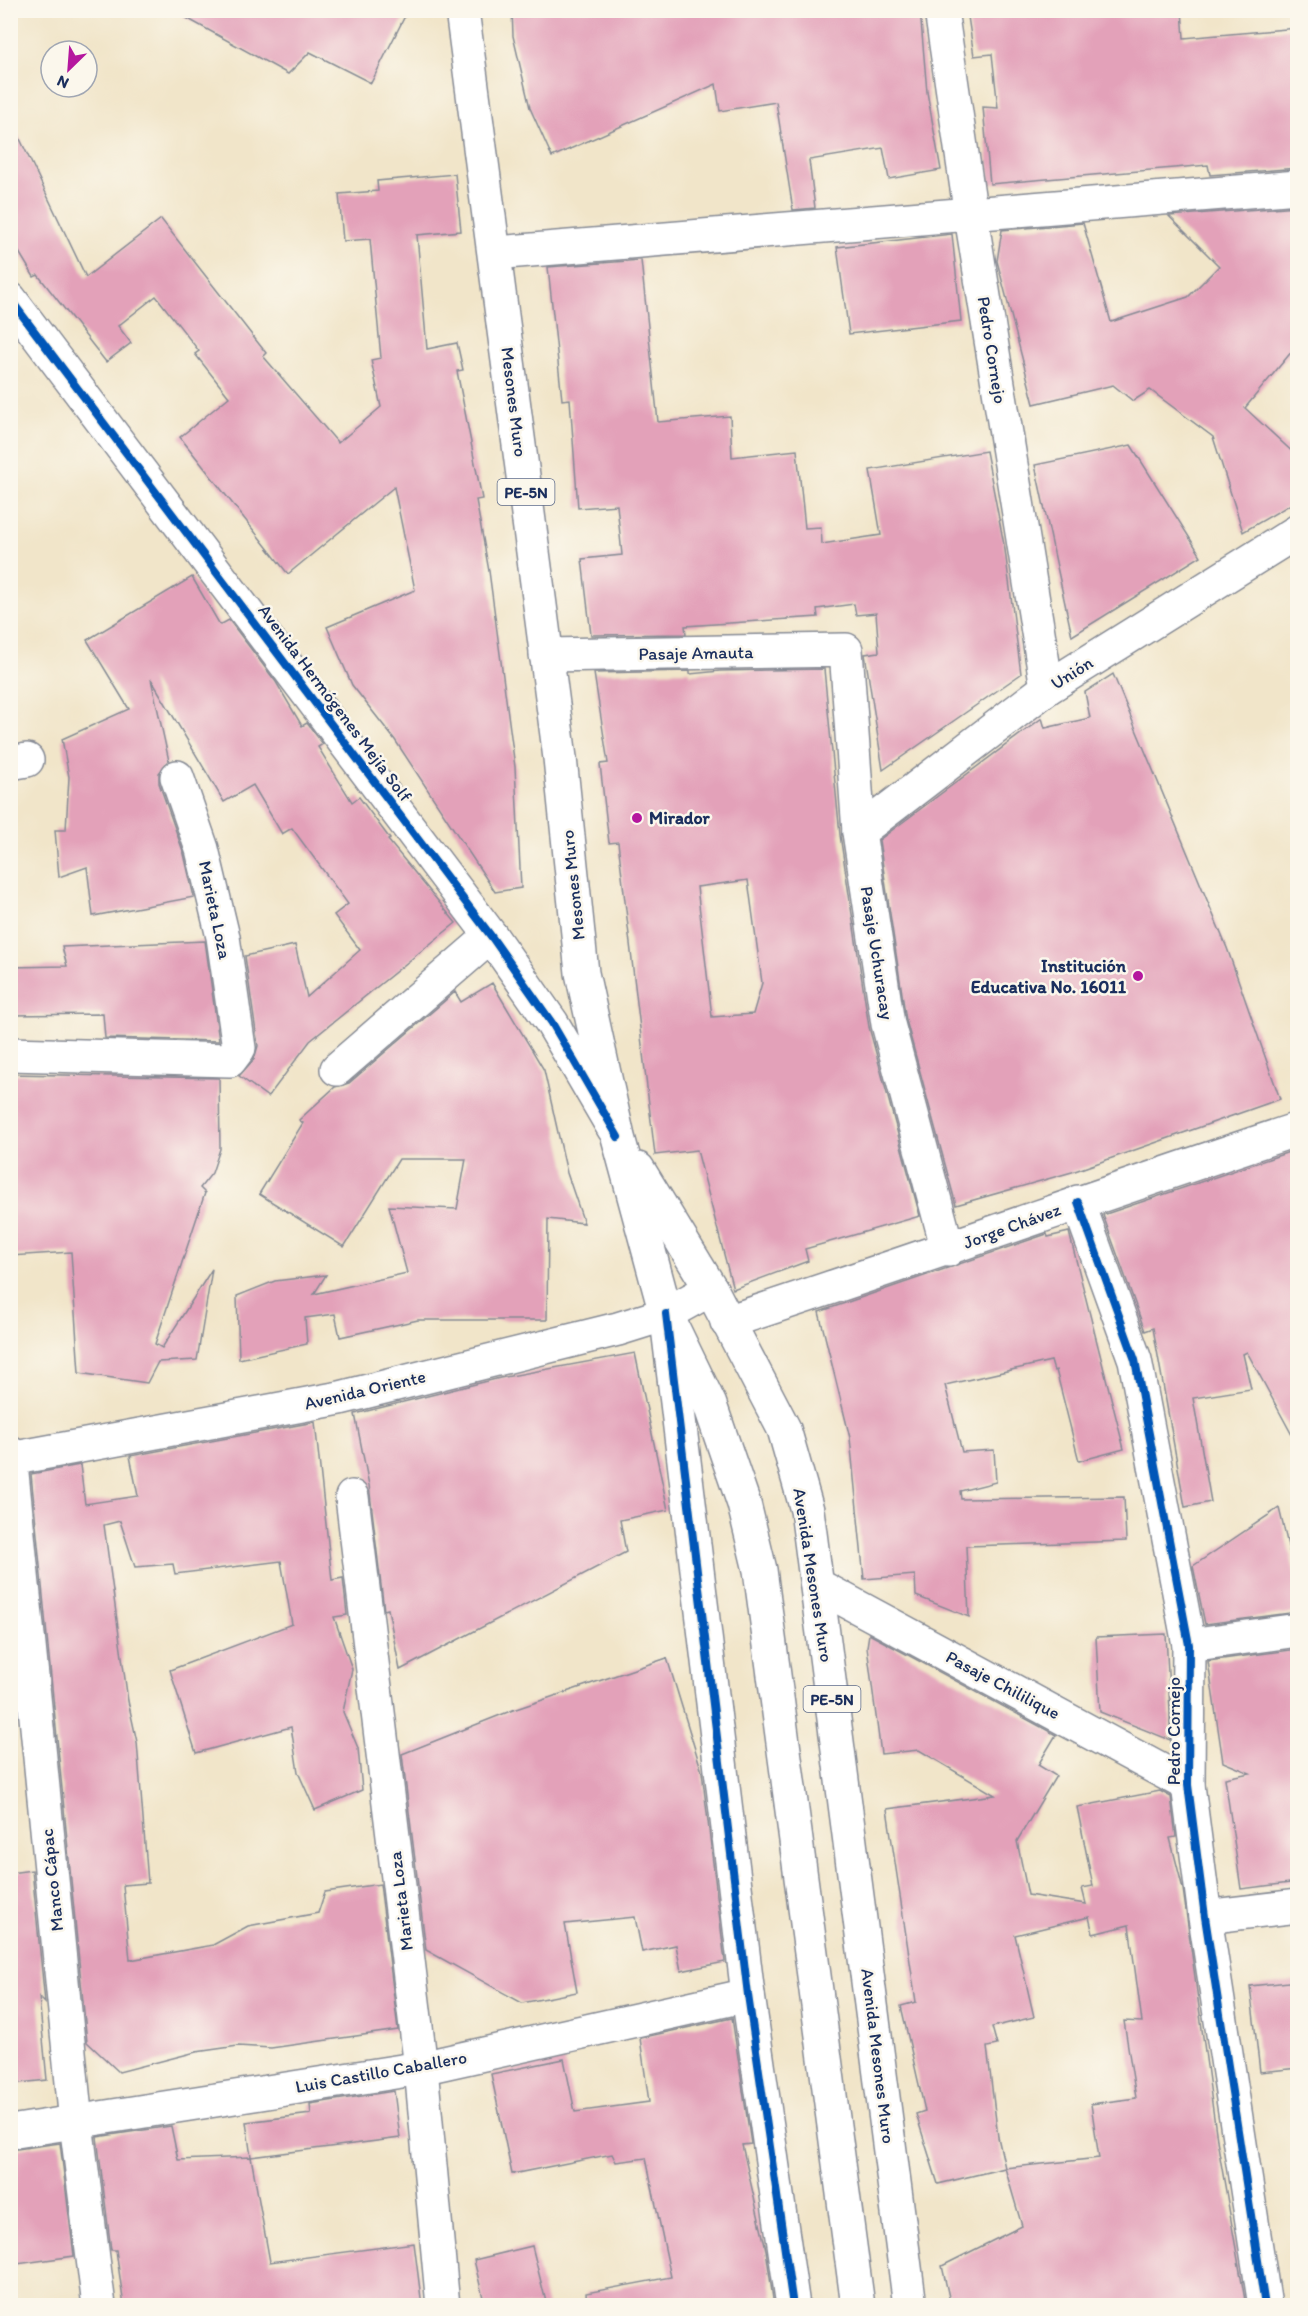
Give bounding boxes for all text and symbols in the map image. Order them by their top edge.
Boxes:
north arrow [39,39,99,99]
text: N [54,71,72,93]
street label: Pedro Cornejo [973,295,1011,405]
street label: Mesones Muro [496,346,532,458]
road number: PE-5N [498,479,554,505]
street label: Avenida Hermógenes Mejía Solf [253,600,417,806]
street label: Pasaje Amauta [638,641,754,665]
street label: Unión [1047,651,1097,694]
place label: Mirador [649,807,711,829]
marker: Mirador [630,811,644,825]
street label: Mesones Muro [556,829,590,941]
street label: Marieta Loza [194,859,236,962]
street label: Pasaje Uchuracay [856,885,899,1022]
place label: Institución Educativa No. 16011 [971,955,1127,998]
marker: Institución Educativa No. 16011 [1131,969,1145,983]
street label: Jorge Chávez [960,1198,1064,1254]
street label: Avenida Oriente [302,1365,428,1415]
street label: Avenida Mesones Muro [788,1486,838,1664]
street label: Pasaje Chililique [942,1646,1064,1724]
street label: Pedro Cornejo [1163,1677,1185,1785]
road number: PE-5N [804,1686,860,1712]
street label: Manco Cápac [36,1827,68,1933]
street label: Marieta Loza [384,1849,418,1952]
street label: Avenida Mesones Muro [856,1967,900,2145]
street label: Luis Castillo Caballero [293,2046,469,2098]

